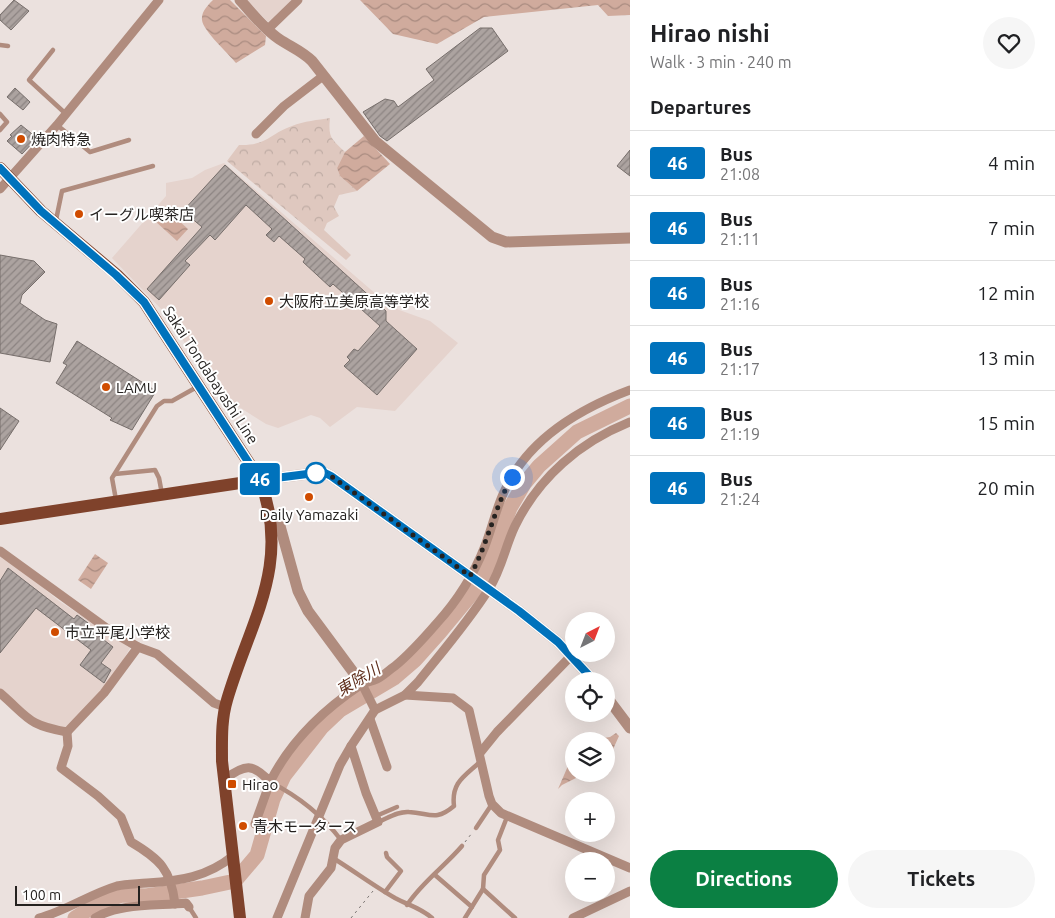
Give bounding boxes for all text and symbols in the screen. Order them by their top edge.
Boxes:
button: heart [983,17,1035,69]
text: Hirao nishi [650,20,770,47]
text: Walk · 3 min · 240 m [650,53,792,71]
text: Departures [650,96,751,118]
place label: 焼肉特急 [31,131,91,148]
marker: 焼肉特急 [15,133,27,145]
text: Bus [720,143,753,165]
text: 4 min [988,152,1035,174]
text: 46 [667,153,688,173]
text: 21:08 [720,165,760,183]
place label: イーグル喫茶店 [89,206,194,223]
marker: イーグル喫茶店 [73,208,85,220]
text: Bus [720,208,753,230]
text: 7 min [988,217,1035,239]
text: 46 [667,218,688,238]
text: 21:11 [720,230,760,248]
text: Bus [720,273,753,295]
text: 12 min [977,282,1035,304]
text: 46 [667,283,688,303]
place label: 大阪府立美原高等学校 [279,293,429,310]
marker: 大阪府立美原高等学校 [263,295,275,307]
text: 21:16 [720,295,760,313]
street label: Sakai Tondabayashi Line [160,303,262,447]
text: Bus [720,338,753,360]
text: 13 min [977,347,1035,369]
text: 46 [667,348,688,368]
text: 21:17 [720,360,760,378]
place label: LAMU [116,379,157,396]
marker: LAMU [100,381,112,393]
text: Bus [720,403,753,425]
text: 15 min [977,412,1035,434]
text: 46 [667,413,688,433]
text: 21:19 [720,425,760,443]
unlabelled marker [305,462,327,484]
line badge: 46 [238,463,282,495]
your location [500,465,525,490]
text: Bus [720,468,753,490]
text: 46 [250,469,270,489]
text: 20 min [977,477,1035,499]
text: 46 [667,478,688,498]
text: 21:24 [720,490,760,508]
marker: Daily Yamazaki [303,491,315,503]
place label: Daily Yamazaki [260,506,358,523]
north arrow [565,612,615,662]
map controls [565,612,615,902]
place label: 市立平尾小学校 [65,624,170,641]
marker: 市立平尾小学校 [49,626,61,638]
water label: 東除川 [333,658,385,699]
button: locate [565,672,615,722]
button: layers [565,732,615,782]
place label: Hirao [242,776,278,793]
marker: Hirao [226,778,238,790]
button: + [565,792,615,842]
place label: 青木モータース [253,818,357,835]
marker: 青木モータース [237,820,249,832]
button: Directions [650,850,838,908]
button: Tickets [848,850,1035,908]
button: − [565,852,615,902]
scale bar [15,883,140,906]
text: 100 m [22,887,61,903]

